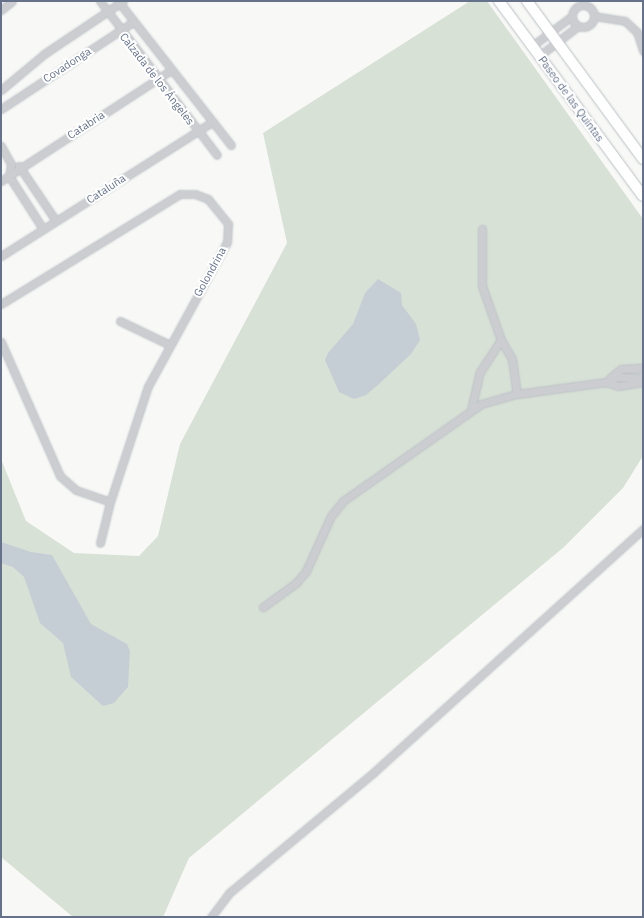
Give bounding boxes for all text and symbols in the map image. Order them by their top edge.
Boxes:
street label: Calzada de los Ángeles [117,30,197,128]
street label: Covadonga [41,45,93,85]
street label: Paseo de las Quintas [536,54,606,144]
street label: Catabria [65,108,107,142]
street label: Cataluña [84,172,128,206]
street label: Golondrina [191,245,229,299]

